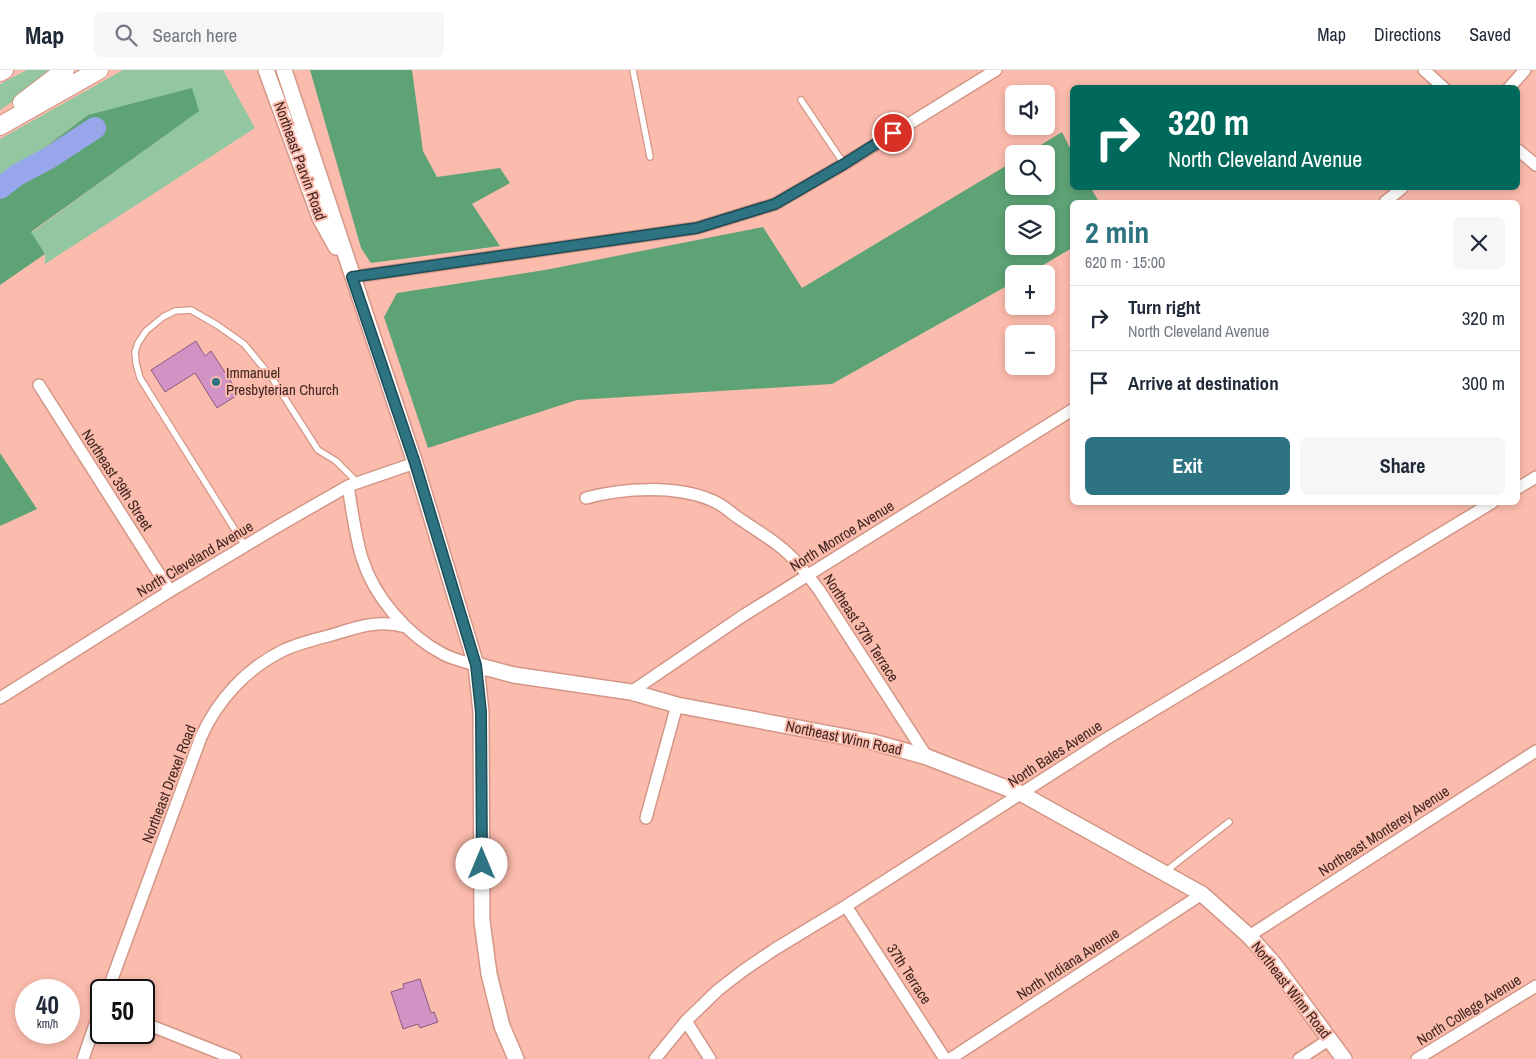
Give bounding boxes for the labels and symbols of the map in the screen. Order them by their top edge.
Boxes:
street label: Northeast Parvin Road [269,98,332,223]
pin [872,112,914,154]
place label: Immanuel Presbyterian Church [226,362,339,400]
marker: Immanuel Presbyterian Church [210,376,222,388]
street label: Northeast 39th Street [77,425,158,535]
street label: North Monroe Avenue [786,495,898,576]
street label: North Cleveland Avenue [133,515,257,602]
street label: Northeast 37th Terrace [819,570,904,686]
street label: Northeast Winn Road [784,715,904,760]
street label: North Bales Avenue [1004,715,1106,792]
street label: Northeast Drexel Road [136,722,201,846]
street label: Northeast Monterey Avenue [1314,780,1453,881]
position arrow [455,837,507,889]
street label: North Indiana Avenue [1012,922,1123,1005]
street label: Northeast Winn Road [1247,937,1336,1043]
street label: 37th Terrace [882,939,937,1008]
street label: North College Avenue [1413,969,1525,1050]
speed limit sign: 50 [90,979,155,1044]

